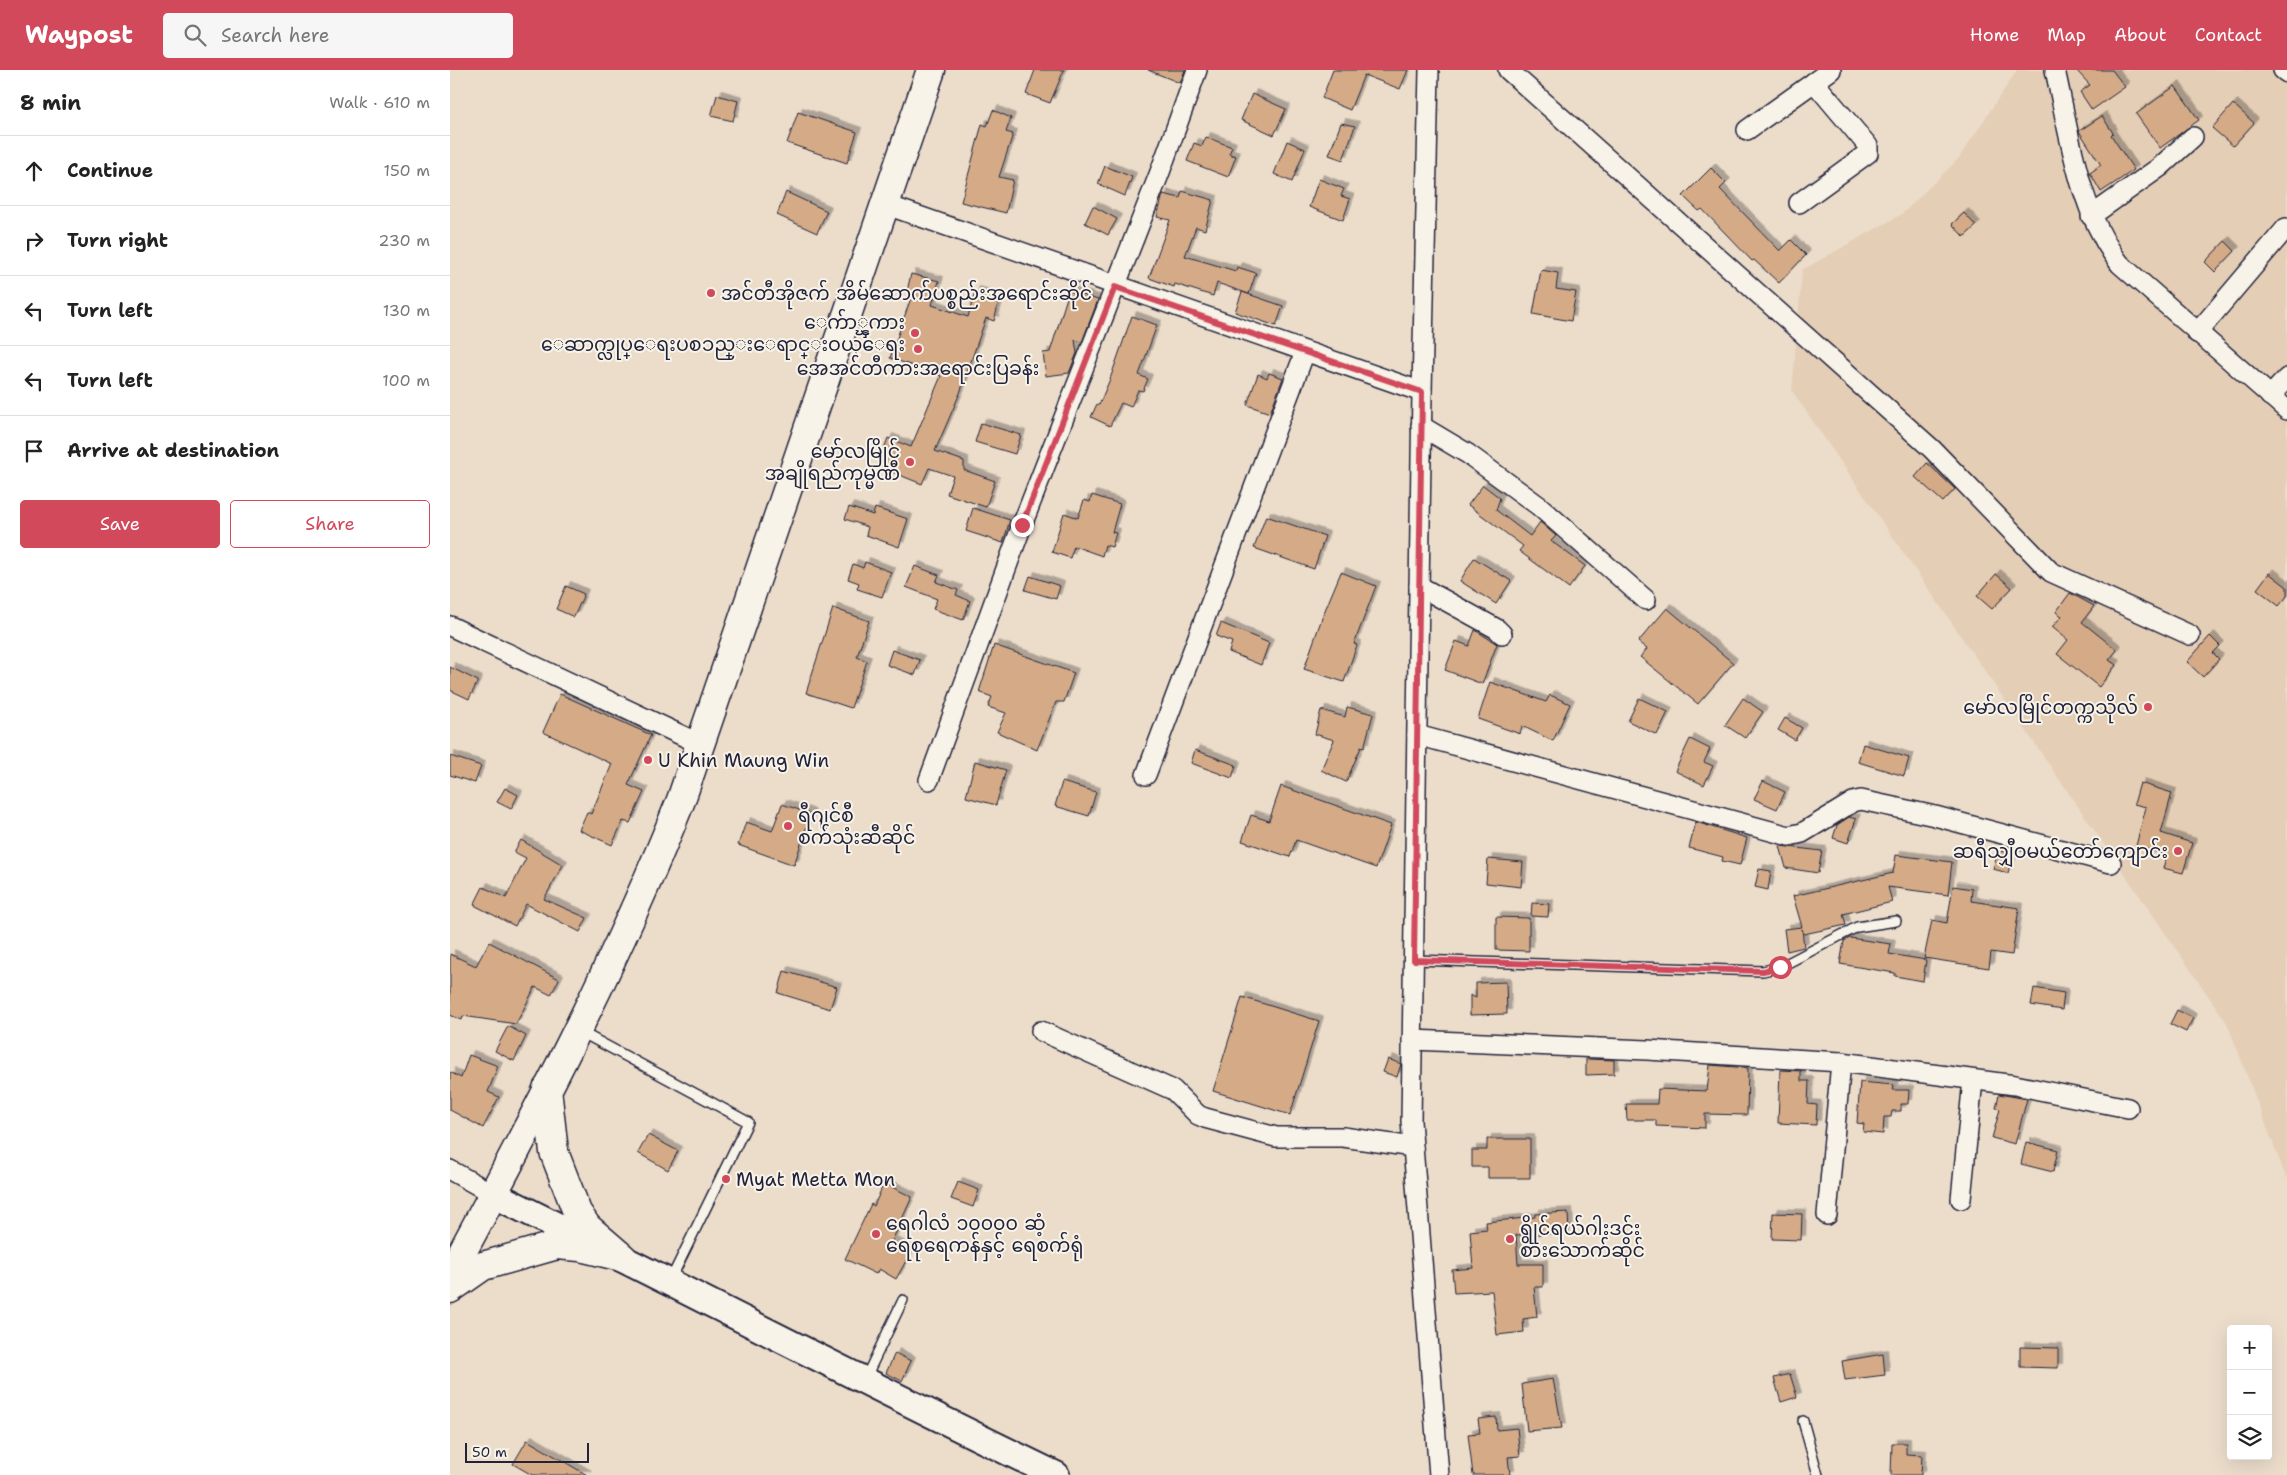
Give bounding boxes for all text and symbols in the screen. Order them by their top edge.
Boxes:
search box [163,13,513,58]
text: Waypost [25,19,133,51]
icon: search [181,21,209,49]
text: Search here [221,23,329,48]
text: Home [1970,23,2019,47]
text: Map [2047,23,2086,47]
text: About [2114,23,2167,47]
text: Contact [2195,23,2262,47]
text: 8 min [20,89,81,117]
text: Walk · 610 m [329,92,430,113]
icon: ahead [20,157,48,185]
text: Continue [67,158,153,183]
text: 150 m [383,160,430,181]
icon: right [20,227,48,255]
text: Turn right [67,228,168,253]
text: 230 m [378,230,430,251]
place label: အင်တီအိုဇက် အိမ်ဆောက်ပစ္စည်းအရောင်းဆိုင် [721,279,1092,310]
marker: အင်တီအိုဇက် အိမ်ဆောက်ပစ္စည်းအရောင်းဆိုင် [705,287,717,299]
icon: left [20,297,48,325]
text: Turn left [67,298,153,323]
text: 130 m [383,300,430,321]
place label: ေက်ာ္ၾကား ေဆာက္လုပ္ေရးပစၥည္းေရာင္းဝယ္ေရး [541,308,905,360]
marker: ေက်ာ္ၾကား ေဆာက္လုပ္ေရးပစၥည္းေရာင္းဝယ္ေရး [909,327,921,339]
marker: အေအင်တီကားအရောင်းပြခန်း [912,343,924,355]
place label: အေအင်တီကားအရောင်းပြခန်း [797,354,1039,384]
icon: left [20,367,48,395]
text: Turn left [67,368,153,393]
text: 100 m [382,370,430,391]
icon: arrive [20,437,48,465]
place label: မော်လမြိုင် အချိုရည်ကုမ္မဏီ [765,437,900,490]
text: Arrive at destination [67,438,279,463]
marker: မော်လမြိုင် အချိုရည်ကုမ္မဏီ [904,456,916,468]
button: Save [20,500,220,548]
button: Share [230,500,430,548]
route end [1011,514,1034,537]
place label: မော်လမြိုင်တက္ကသိုလ် [1963,693,2138,724]
marker: မော်လမြိုင်တက္ကသိုလ် [2142,701,2154,713]
place label: U Khin Maung Win [658,748,829,773]
marker: U Khin Maung Win [642,754,654,766]
place label: ရီဂျင်စီ စက်သုံးဆီဆိုင် [798,801,915,854]
marker: ရီဂျင်စီ စက်သုံးဆီဆိုင် [782,820,794,832]
place label: ဆရီသျှီဝမယ်တော်ကျောင်း [1953,837,2168,868]
marker: ဆရီသျှီဝမယ်တော်ကျောင်း [2172,845,2184,857]
route start [1769,956,1792,979]
place label: Myat Metta Mon [736,1167,895,1192]
marker: Myat Metta Mon [720,1173,732,1185]
place label: ရေဂါလံ ၁၀၀၀၀ ဆံ့ ရေစုရေကန်နှင့် ရေစက်ရုံ [886,1210,1083,1262]
place label: ရွိုင်ရယ်ဂါးဒင်း စားသောက်ဆိုင် [1520,1214,1645,1267]
marker: ရေဂါလံ ၁၀၀၀၀ ဆံ့ ရေစုရေကန်နှင့် ရေစက်ရုံ [870,1228,882,1240]
marker: ရွိုင်ရယ်ဂါးဒင်း စားသောက်ဆိုင် [1504,1233,1516,1245]
map controls [2227,1325,2272,1460]
button: + [2227,1325,2272,1370]
button: − [2227,1370,2272,1415]
button: layers [2227,1415,2272,1460]
scale bar [465,1440,589,1463]
text: 50 m [472,1443,507,1461]

